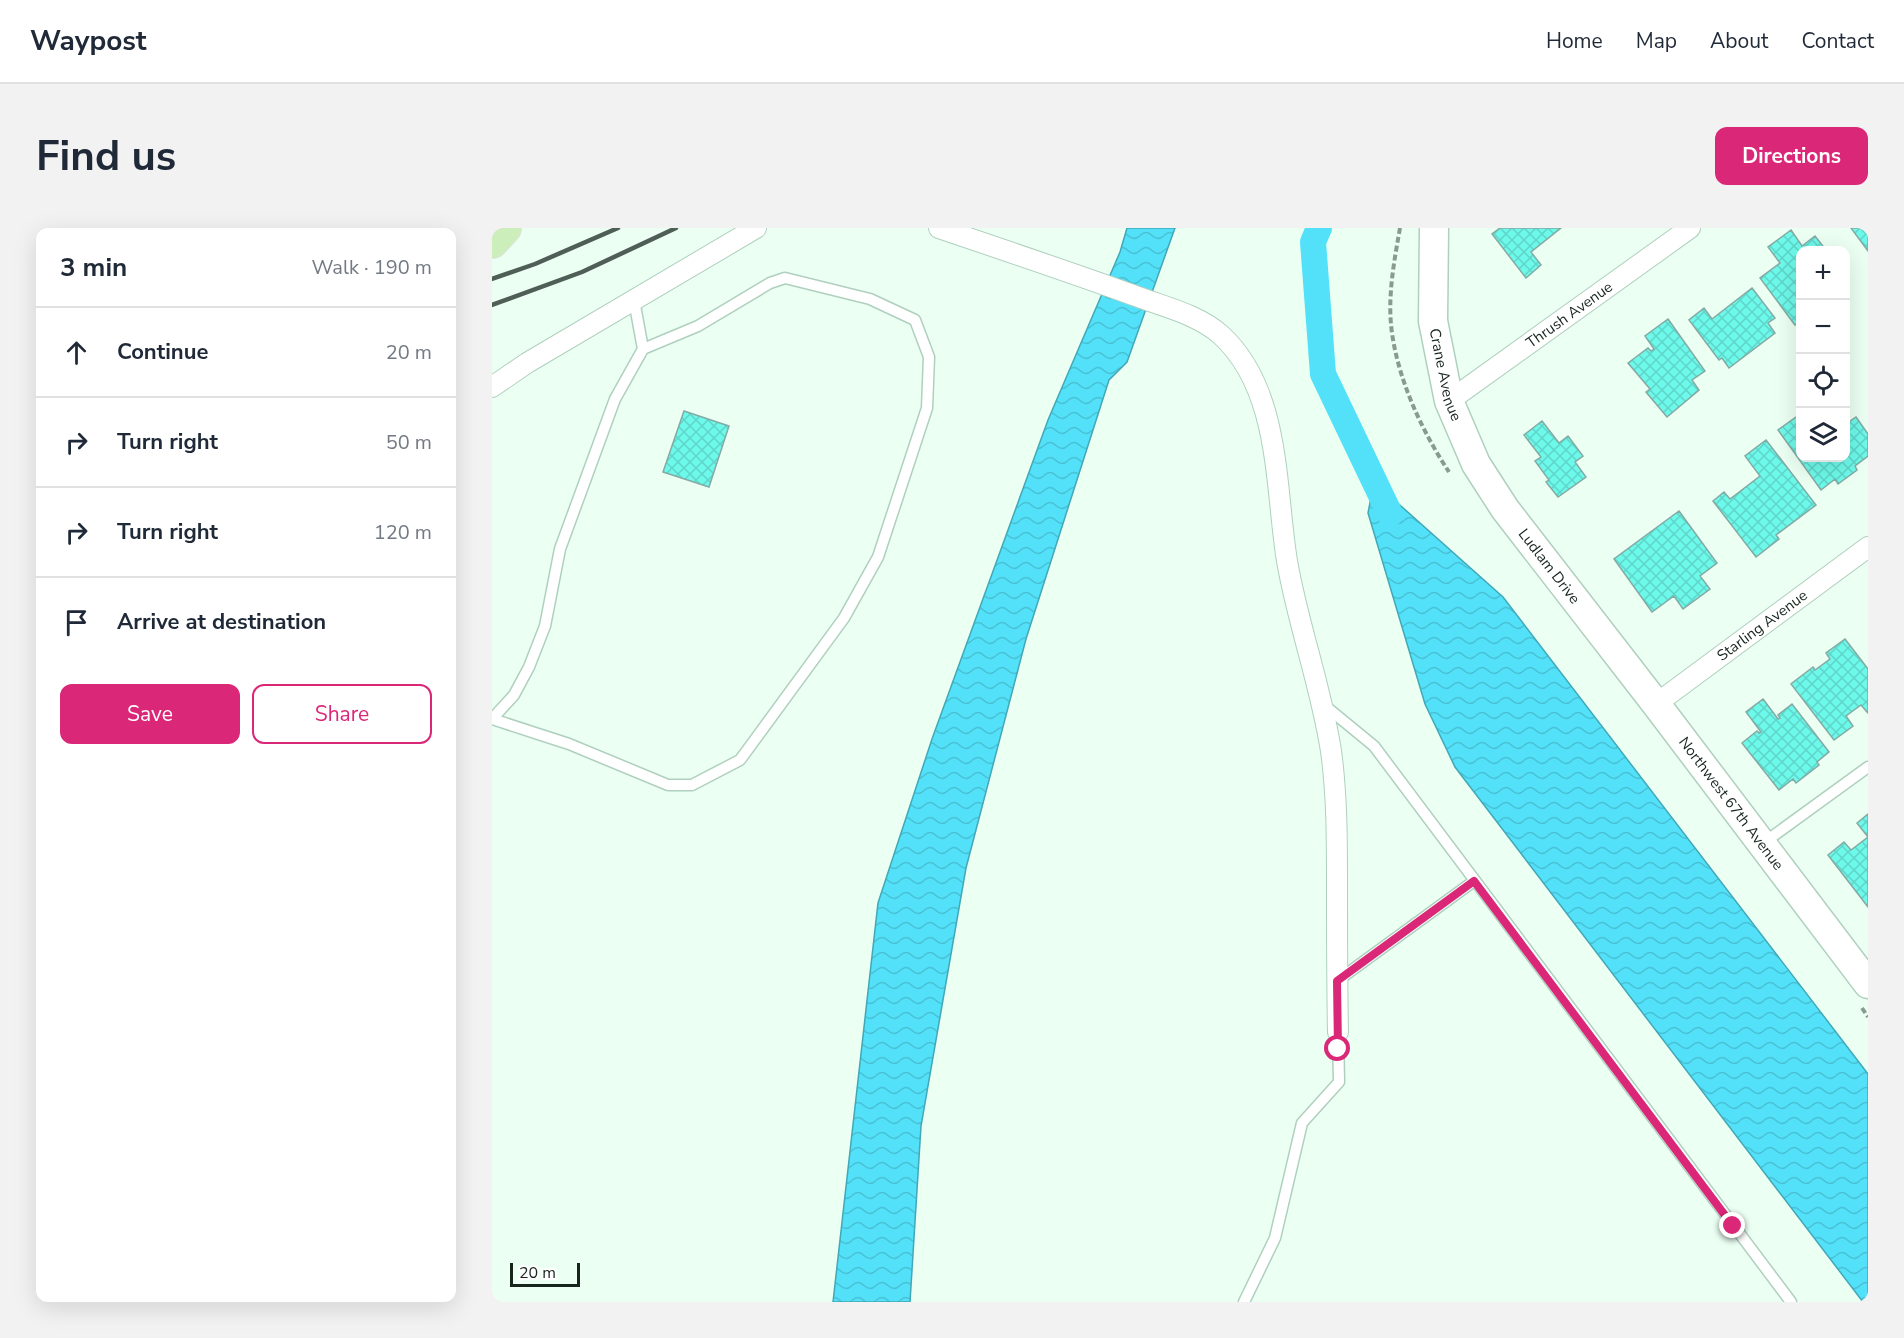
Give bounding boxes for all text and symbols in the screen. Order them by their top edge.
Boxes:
text: Waypost [30,22,147,60]
text: Home [1546,27,1603,55]
text: Map [1636,27,1677,55]
text: About [1710,27,1768,55]
text: Contact [1801,27,1874,55]
button: Directions [1715,127,1868,185]
text: Find us [36,128,176,185]
map controls [1796,246,1850,462]
button: + [1796,246,1850,300]
text: 3 min [60,250,127,285]
text: Walk · 190 m [312,254,432,281]
street label: Thrush Avenue [1522,277,1617,353]
button: − [1796,300,1850,354]
street label: Crane Avenue [1425,326,1466,424]
icon: ahead [60,336,93,369]
text: Continue [117,337,208,367]
text: 20 m [386,339,432,366]
button: locate [1796,354,1850,408]
button: layers [1796,408,1850,462]
icon: right [60,426,93,459]
text: Turn right [117,427,218,457]
text: 50 m [386,429,432,456]
icon: right [60,516,93,549]
text: Turn right [117,517,218,547]
text: 120 m [374,519,432,546]
street label: Ludlam Drive [1514,525,1585,608]
street label: Starling Avenue [1713,585,1811,666]
icon: arrive [60,606,93,639]
text: Arrive at destination [117,607,326,637]
button: Save [60,684,240,744]
button: Share [252,684,432,744]
street label: Northwest 67th Avenue [1674,733,1788,874]
route start [1324,1035,1350,1061]
route end [1719,1212,1745,1238]
scale bar [510,1260,580,1288]
text: 20 m [519,1262,556,1284]

